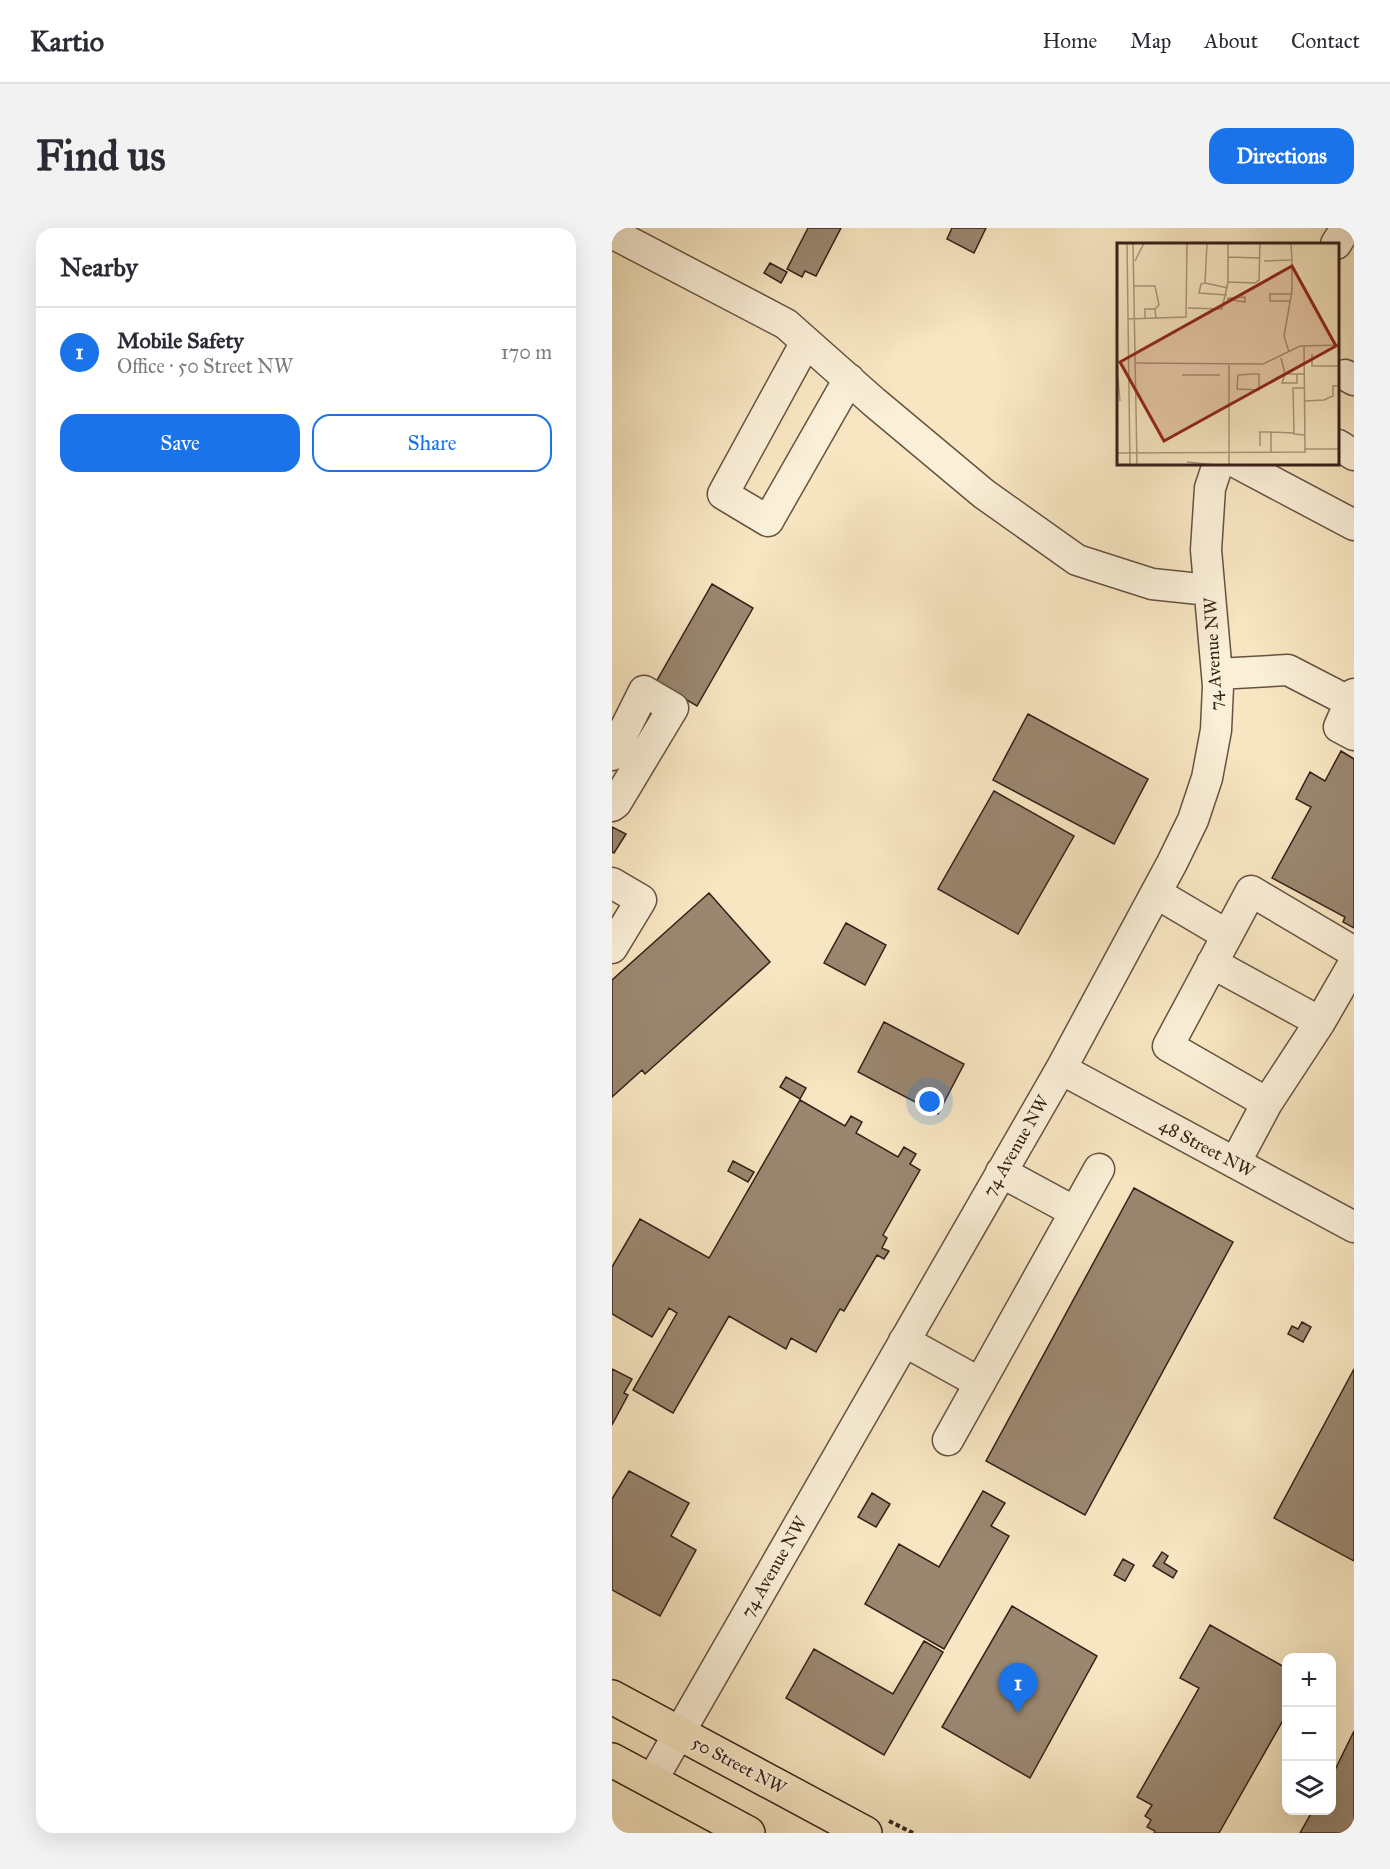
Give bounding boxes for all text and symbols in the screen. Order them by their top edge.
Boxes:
text: Kartio [30,24,104,59]
text: Home [1042,28,1097,54]
text: Map [1130,28,1171,54]
text: About [1204,28,1258,54]
text: Contact [1291,28,1360,54]
button: Directions [1209,128,1354,184]
text: Find us [36,130,166,182]
inset map [1117,243,1339,465]
text: Nearby [60,251,138,283]
text: Mobile Safety [117,327,244,354]
text: 1 [76,340,83,364]
text: 170 m [501,340,552,364]
text: Office · 50 Street NW [117,354,293,378]
button: Save [60,414,300,472]
button: Share [312,414,552,472]
street label: 74 Avenue NW [1199,596,1227,711]
your location [915,1087,944,1116]
street label: 74 Avenue NW [978,1091,1054,1201]
street label: 48 Street NW [1156,1114,1259,1183]
street label: 74 Avenue NW [736,1512,812,1622]
map controls [1282,1653,1336,1815]
button: + [1282,1653,1336,1707]
pin: 1 [998,1664,1038,1713]
button: − [1282,1707,1336,1761]
street label: 50 Street NW [688,1731,791,1799]
button: layers [1282,1761,1336,1815]

